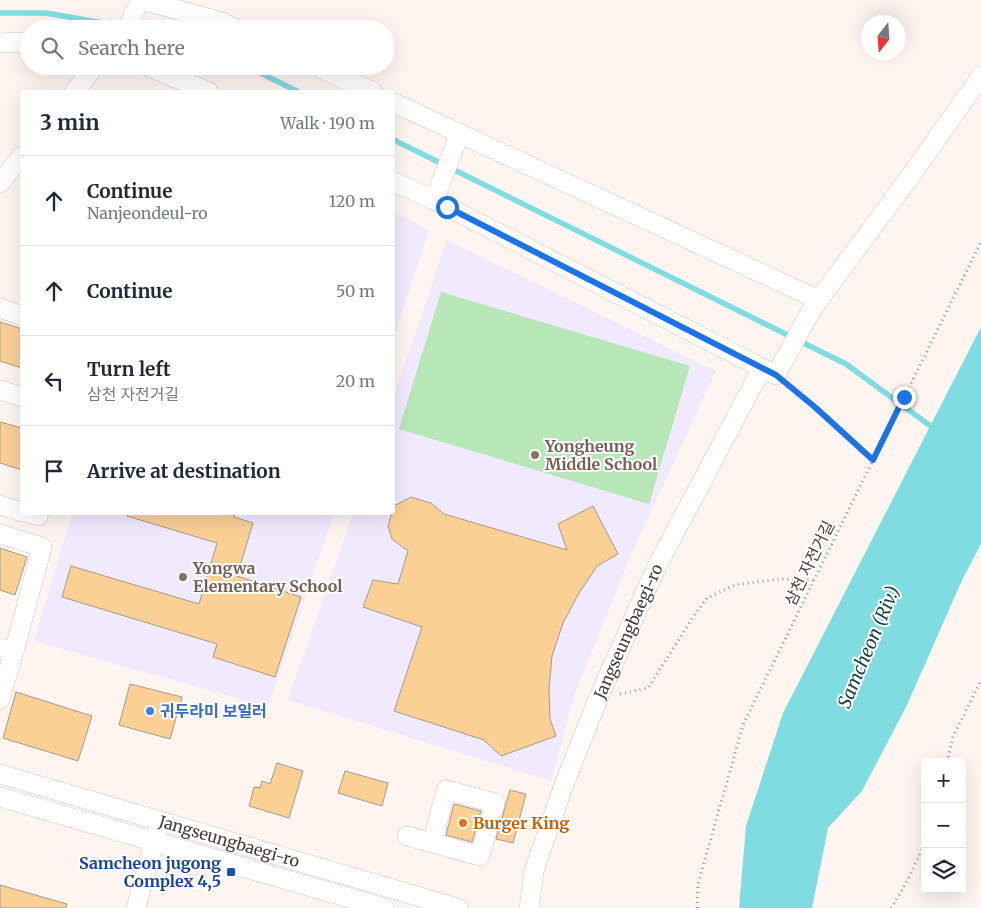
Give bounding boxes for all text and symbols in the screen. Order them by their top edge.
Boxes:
north arrow [861,15,906,60]
search box [20,20,395,75]
icon: search [38,34,66,62]
text: Search here [78,36,185,60]
text: 3 min [40,109,99,136]
text: Walk · 190 m [280,113,375,133]
text: Continue [87,179,173,203]
icon: ahead [40,187,68,215]
text: 120 m [329,191,375,211]
route start [436,196,459,219]
text: Nanjeondeul-ro [87,203,208,223]
icon: ahead [40,277,68,305]
text: Continue [87,279,173,303]
text: 50 m [336,281,375,301]
text: Turn left [87,357,171,381]
icon: left [40,367,68,395]
text: 20 m [336,371,375,391]
text: 삼천 자전거길 [87,384,179,404]
route end [893,386,916,409]
place label: Yongheung Middle School [544,436,657,474]
marker: Yongheung Middle School [529,449,541,461]
icon: arrive [40,457,68,485]
text: Arrive at destination [87,459,281,483]
street label: 삼천 자전거길 [780,517,838,609]
place label: Yongwa Elementary School [192,558,342,596]
street label: Jangseungbaegi-ro [589,561,667,703]
marker: Yongwa Elementary School [177,571,189,583]
water label: Samcheon (Riv.) [832,582,905,711]
place label: 귀두라미 보일러 [160,701,267,721]
marker: 귀두라미 보일러 [144,705,156,717]
map controls [921,758,966,893]
button: + [921,758,966,803]
button: − [921,803,966,848]
street label: Jangseungbaegi-ro [156,811,302,871]
place label: Burger King [473,813,569,833]
marker: Burger King [457,817,469,829]
button: layers [921,848,966,893]
place label: Samcheon jugong Complex 4,5 [79,853,221,892]
marker: Samcheon jugong Complex 4,5 [225,866,237,878]

